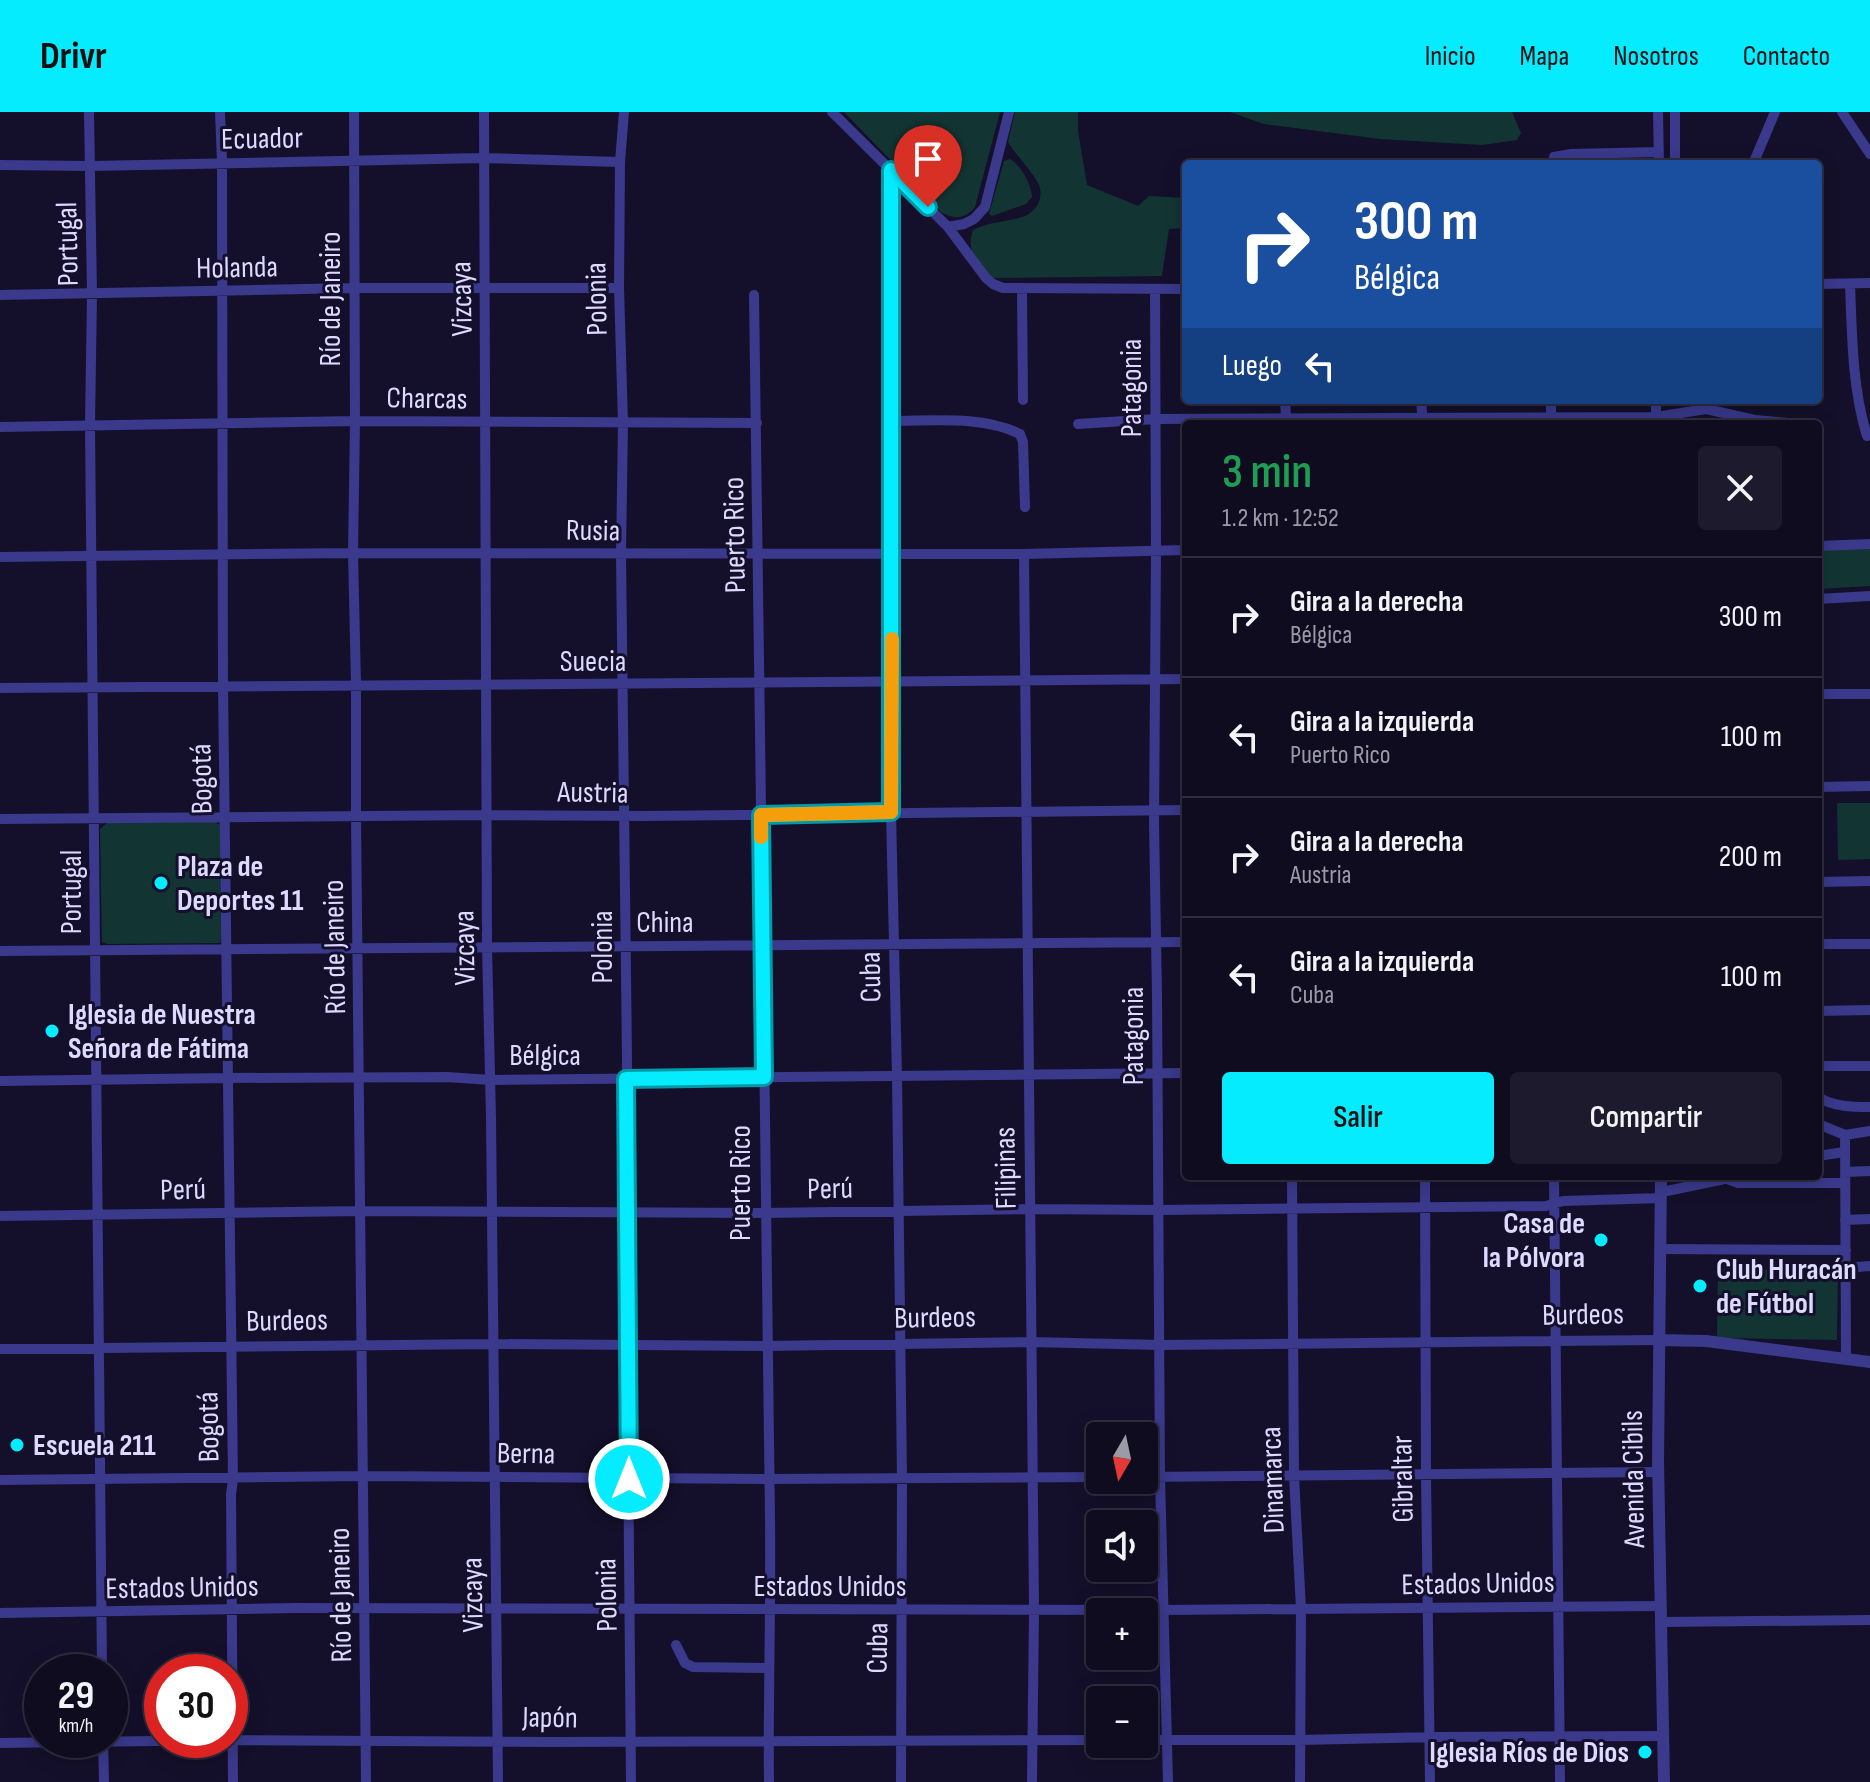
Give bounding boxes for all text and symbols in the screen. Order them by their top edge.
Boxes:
text: Drivr [40,34,107,79]
text: Inicio [1425,40,1476,73]
text: Mapa [1520,40,1569,73]
text: Nosotros [1613,40,1699,73]
text: Contacto [1743,40,1830,73]
street label: Ecuador [221,120,304,158]
pin [894,125,962,207]
icon: arrive [906,137,950,181]
text: 300 m [1354,189,1478,256]
icon: right [1222,192,1326,296]
street label: Portugal [49,201,87,287]
street label: Río de Janeiro [313,232,349,366]
street label: Holanda [196,249,278,287]
text: Bélgica [1354,257,1440,300]
street label: Vizcaya [443,261,481,337]
street label: Polonia [578,262,616,336]
street label: Patagonia [1114,339,1150,437]
icon: left [1298,344,1342,388]
text: Luego [1222,348,1282,384]
street label: Charcas [386,380,468,418]
text: 3 min [1222,444,1312,501]
button: close [1698,446,1782,530]
street label: Puerto Rico [716,477,754,593]
text: 1.2 km · 12:52 [1222,503,1339,534]
street label: Rusia [566,513,620,549]
text: Gira a la derecha [1290,584,1464,620]
icon: right [1222,595,1266,639]
text: 300 m [1719,599,1782,635]
text: Bélgica [1290,620,1352,651]
street label: Suecia [560,644,626,680]
text: Gira a la izquierda [1290,704,1474,740]
icon: left [1222,715,1266,759]
text: 100 m [1721,719,1782,755]
text: Puerto Rico [1290,740,1391,771]
street label: Bogotá [183,743,221,815]
street label: Austria [556,774,629,812]
text: Gira a la derecha [1290,824,1464,860]
icon: right [1222,835,1266,879]
text: 200 m [1719,839,1782,875]
place label: Plaza de Deportes 11 [177,849,304,919]
street label: Portugal [54,850,90,934]
text: Austria [1290,860,1352,891]
marker: Plaza de Deportes 11 [152,874,170,892]
street label: Río de Janeiro [316,879,354,1015]
street label: China [636,905,694,941]
street label: Vizcaya [446,910,484,986]
street label: Polonia [585,910,621,984]
text: Gira a la izquierda [1290,944,1474,980]
street label: Cuba [853,951,889,1003]
icon: left [1222,955,1266,999]
text: 100 m [1721,959,1782,995]
text: Cuba [1290,980,1334,1011]
street label: Patagonia [1116,987,1152,1085]
place label: Iglesia de Nuestra Señora de Fátima [68,997,256,1067]
marker: Iglesia de Nuestra Señora de Fátima [43,1022,61,1040]
street label: Bélgica [509,1038,581,1074]
button: Salir [1222,1072,1494,1164]
button: Compartir [1510,1072,1782,1164]
street label: Puerto Rico [723,1125,759,1241]
street label: Filipinas [987,1126,1025,1209]
street label: Perú [807,1171,853,1207]
street label: Perú [160,1172,206,1208]
place label: Casa de la Pólvora [1483,1206,1585,1276]
marker: Casa de la Pólvora [1592,1231,1610,1249]
place label: Club Huracán de Fútbol [1716,1252,1857,1322]
marker: Club Huracán de Fútbol [1691,1277,1709,1295]
street label: Burdeos [1542,1296,1624,1334]
street label: Burdeos [894,1299,976,1337]
street label: Burdeos [246,1302,328,1340]
street label: Bogotá [190,1391,228,1463]
street label: Avenida Cibils [1615,1410,1653,1549]
north arrow [1086,1422,1158,1494]
map controls [1086,1422,1158,1758]
street label: Dinamarca [1253,1426,1293,1534]
place label: Escuela 211 [33,1428,156,1464]
street label: Berna [496,1435,556,1473]
street label: Gibraltar [1384,1435,1422,1523]
marker: Escuela 211 [8,1436,26,1454]
position arrow [587,1437,671,1521]
button: sound [1086,1510,1158,1582]
street label: Río de Janeiro [322,1527,360,1663]
street label: Vizcaya [454,1557,492,1633]
street label: Polonia [588,1558,626,1632]
street label: Estados Unidos [1401,1565,1555,1603]
street label: Estados Unidos [105,1569,259,1607]
street label: Estados Unidos [753,1569,907,1605]
button: + [1086,1598,1158,1670]
street label: Cuba [860,1622,896,1674]
speed limit sign: 30 [144,1654,248,1758]
text: 29 [58,1672,94,1720]
button: − [1086,1686,1158,1758]
street label: Japón [521,1700,578,1736]
text: km/h [59,1714,93,1738]
place label: Iglesia Ríos de Dios [1429,1735,1629,1771]
marker: Iglesia Ríos de Dios [1636,1743,1654,1761]

